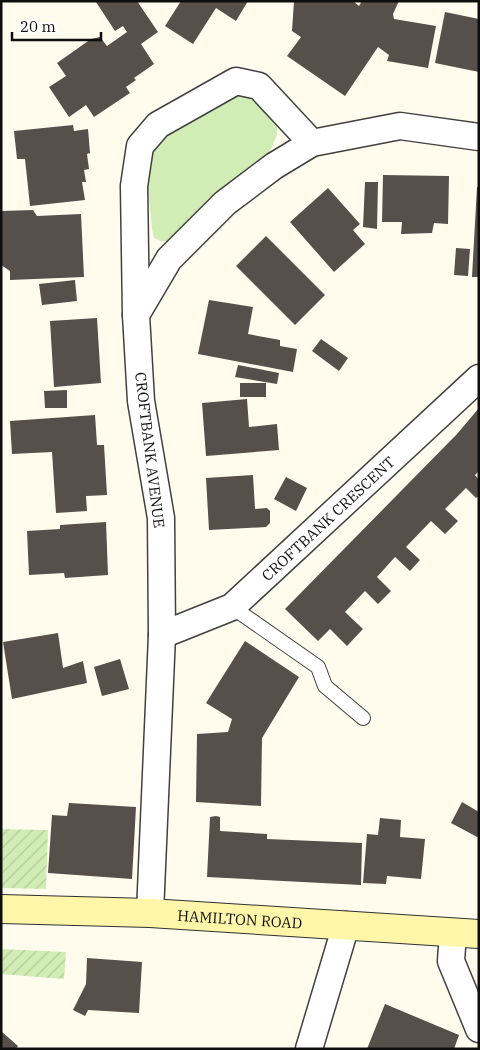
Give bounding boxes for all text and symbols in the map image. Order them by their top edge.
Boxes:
scale bar [12,10,101,42]
text: 20 m [20,17,56,36]
street label: CROFTBANK AVENUE [131,371,169,529]
street label: CROFTBANK CRESCENT [257,452,398,585]
street label: HAMILTON ROAD [177,905,303,932]

